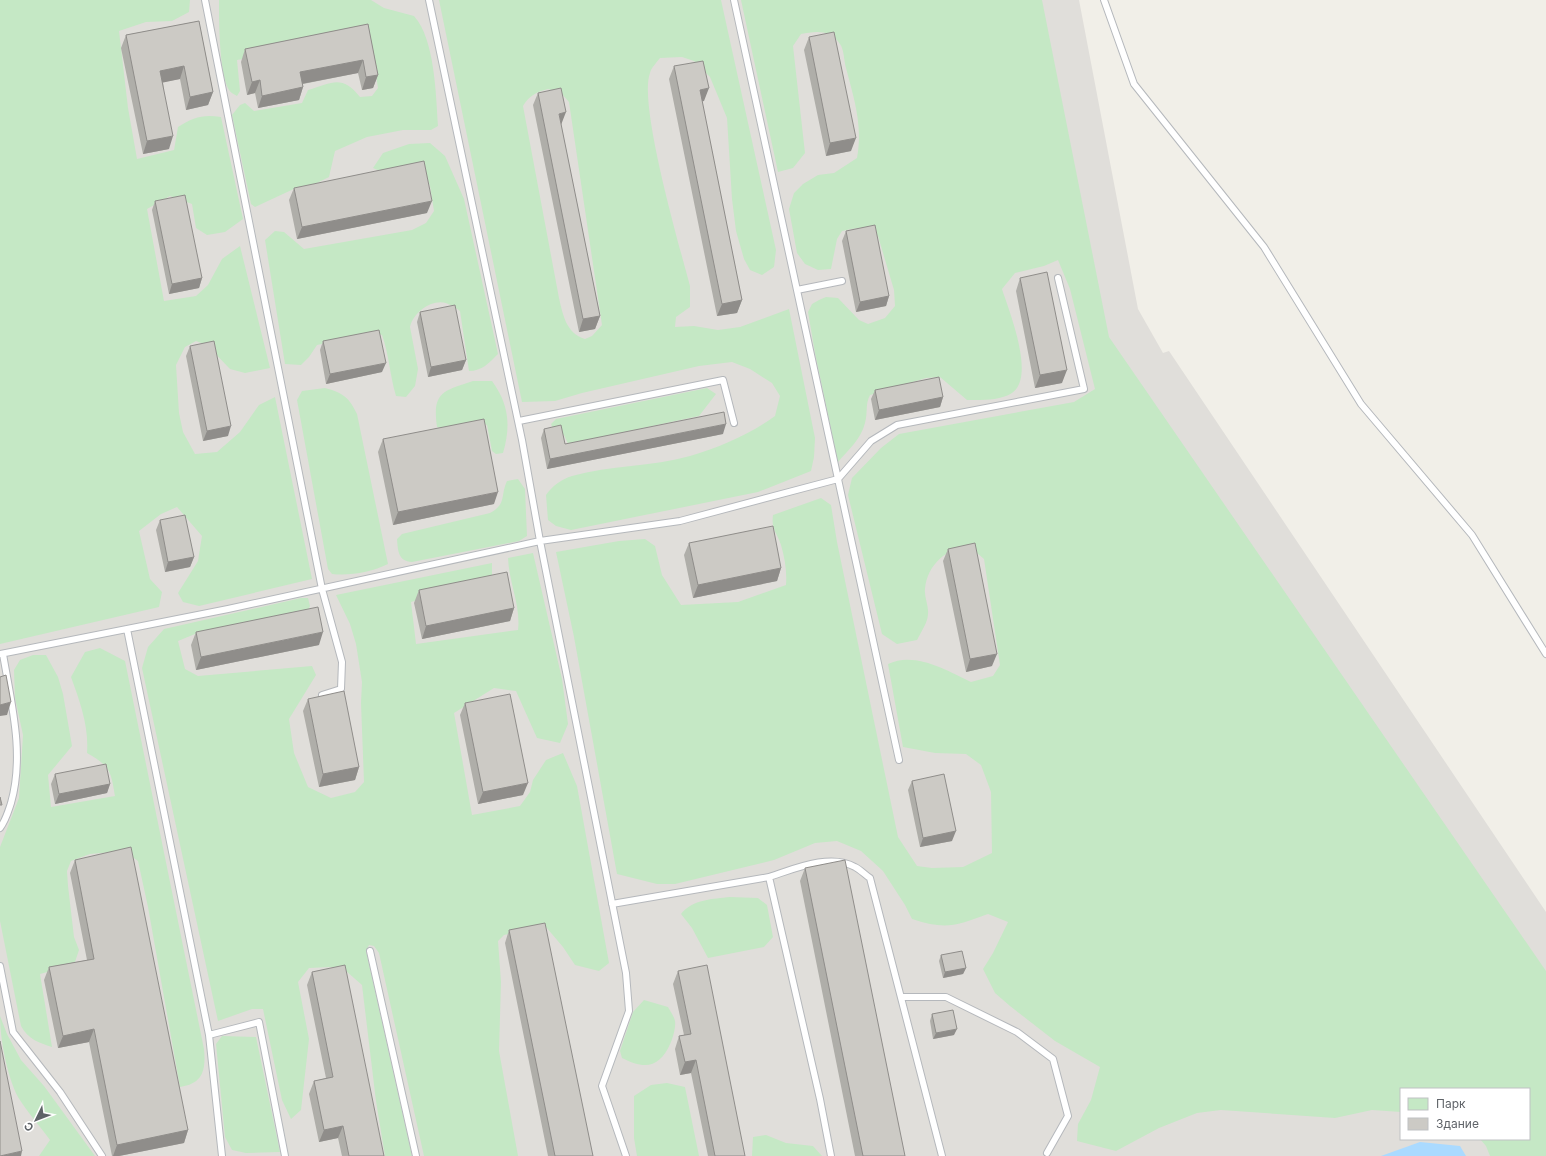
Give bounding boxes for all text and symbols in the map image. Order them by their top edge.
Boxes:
legend [1400,1088,1530,1140]
text: Парк [1436,1096,1466,1111]
north arrow [16,1100,56,1140]
text: Здание [1436,1116,1479,1131]
text: С [21,1119,37,1135]

